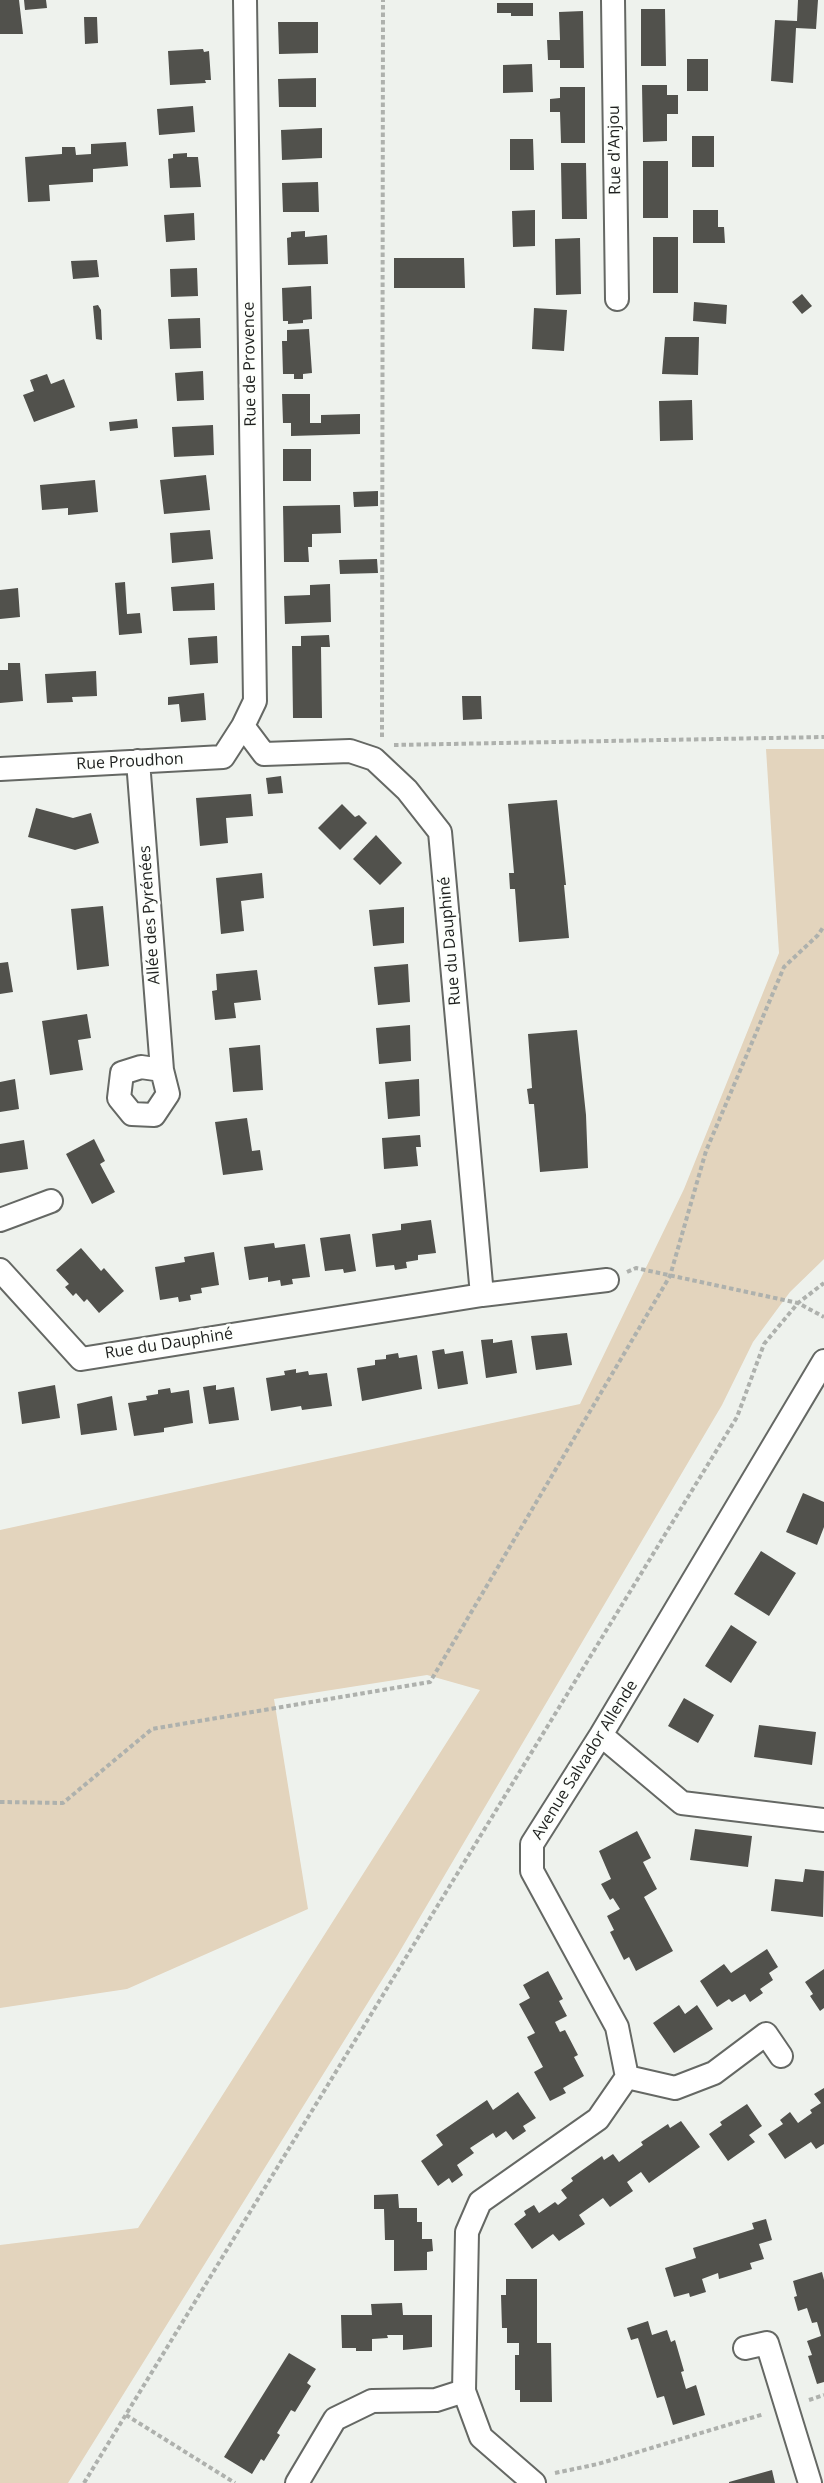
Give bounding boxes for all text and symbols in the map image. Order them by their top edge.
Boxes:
street label: Rue d'Anjou [605,105,625,195]
street label: Rue de Provence [239,301,261,427]
street label: Rue Proudhon [76,750,184,774]
street label: Allée des Pyrénées [136,845,164,985]
street label: Rue du Dauphiné [435,876,465,1006]
street label: Rue du Dauphiné [104,1324,234,1364]
street label: Avenue Salvador Allende [528,1677,642,1843]

